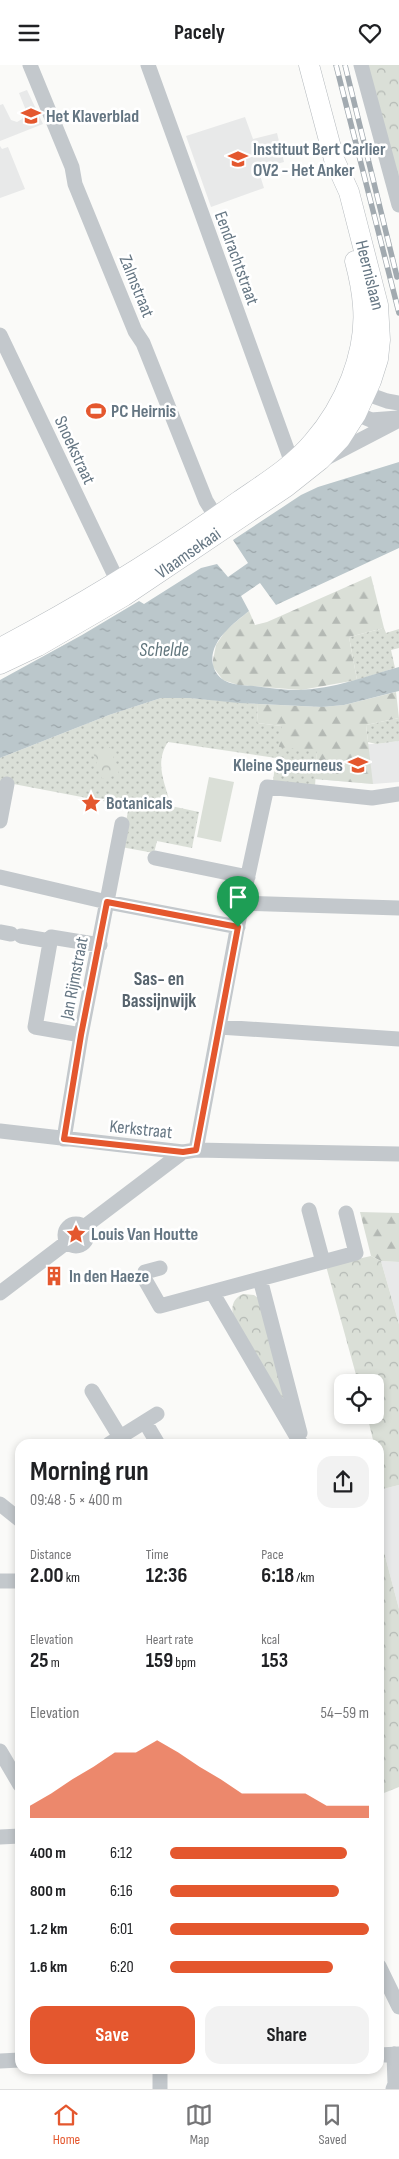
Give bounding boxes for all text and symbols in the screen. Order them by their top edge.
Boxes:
icon: menu [15,19,43,47]
text: Pacely [174,19,225,46]
icon: heart [356,19,384,47]
school or university icon: Het Klaverblad [20,105,42,127]
place label: Het Klaverblad [46,106,139,127]
place label: Instituut Bert Carlier OV2 - Het Anker [253,139,386,181]
school or university icon: Instituut Bert Carlier OV2 - Het Anker [227,148,249,170]
street label: Eendrachtstraat [210,208,263,308]
street label: Heernislaan [351,238,388,312]
street label: Zalmstraat [115,252,159,321]
sports icon: PC Heirnis [85,400,107,422]
place label: PC Heirnis [111,401,176,422]
street label: Snoekstraat [50,413,100,488]
street label: Vlaamsekaai [152,523,225,583]
water label: Schelde [139,639,189,662]
school or university icon: Kleine Speurneus [347,754,369,776]
place label: Kleine Speurneus [233,755,343,776]
place icon: Botanicals [80,792,102,814]
place label: Botanicals [106,793,173,814]
pin [217,876,259,927]
icon: arrive [224,883,252,911]
street label: Jan Rijmstraat [56,934,93,1022]
district label: Sas- en Bassijnwijk [122,968,196,1013]
street label: Kerkstraat [108,1116,174,1143]
place icon: Louis Van Houtte [65,1223,87,1245]
place label: Louis Van Houtte [91,1224,198,1245]
building icon: In den Haeze [43,1265,65,1287]
place label: In den Haeze [69,1266,149,1287]
map controls [334,1374,384,1424]
button: locate [334,1374,384,1424]
text: Morning run [30,1455,149,1488]
button: share [317,1456,369,1508]
text: 09:48 · 5 × 400 m [30,1491,122,1510]
text: Distance [30,1546,71,1563]
text: Time [146,1546,169,1563]
text: Pace [261,1546,284,1563]
text: 2.00 [30,1563,64,1588]
text: 12:36 [146,1563,187,1588]
text: 6:18 [261,1563,294,1588]
text: km [64,1569,80,1586]
text: /km [294,1569,315,1586]
text: Elevation [30,1631,73,1648]
text: Heart rate [146,1631,193,1648]
text: kcal [261,1631,280,1648]
text: 25 [30,1648,48,1673]
text: 159 [146,1648,173,1673]
text: 153 [261,1648,288,1673]
text: m [48,1654,60,1671]
text: bpm [173,1654,196,1671]
text: Elevation [30,1704,79,1723]
text: 54–59 m [321,1704,369,1723]
text: 400 m [30,1844,66,1863]
text: 6:12 [110,1844,132,1863]
text: 800 m [30,1882,66,1901]
text: 6:16 [110,1882,133,1901]
text: 1.2 km [30,1920,68,1939]
text: 6:01 [110,1920,133,1939]
text: 1.6 km [30,1958,67,1977]
text: 6:20 [110,1958,134,1977]
button: Save [30,2006,195,2064]
button: Share [205,2006,369,2064]
tab: Home [52,2101,80,2148]
tab: Map [185,2101,213,2148]
tab: Saved [318,2101,346,2148]

